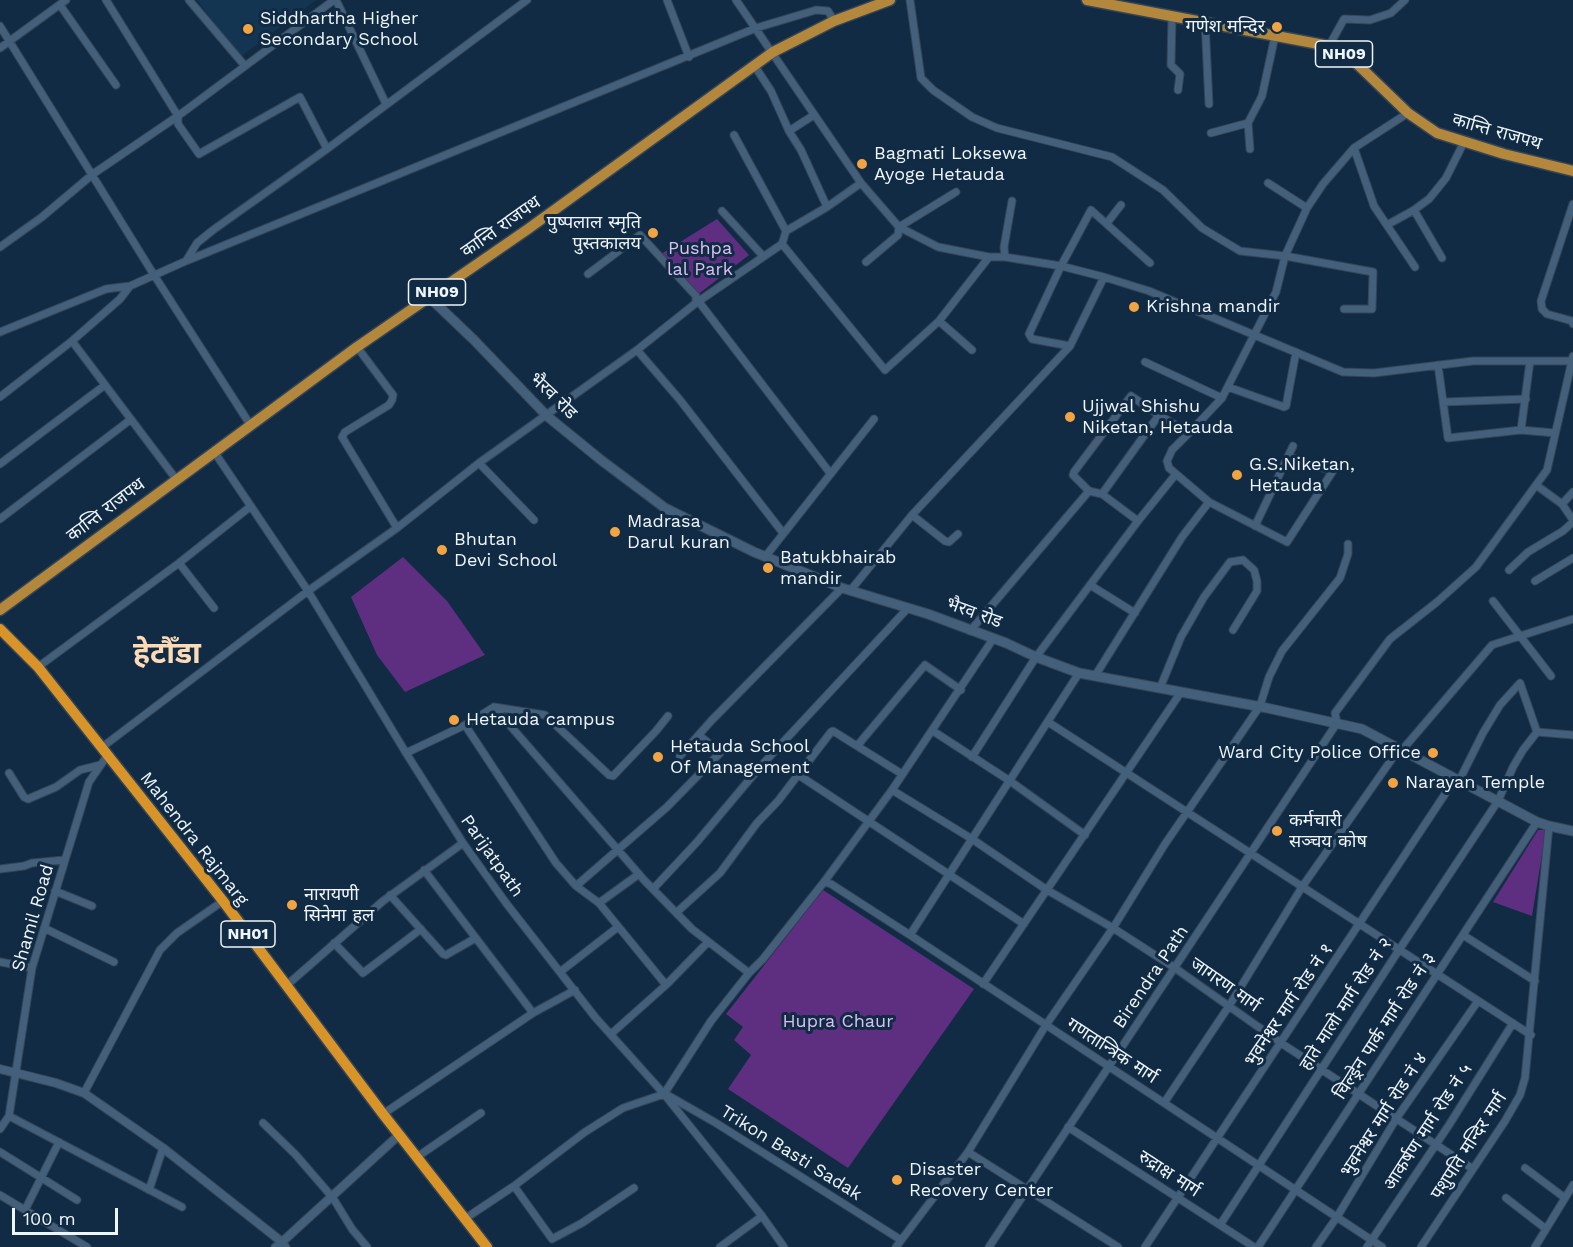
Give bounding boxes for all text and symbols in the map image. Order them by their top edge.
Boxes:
place label: Siddhartha Higher Secondary School [260,8,418,50]
place label: गणेश मन्दिर [1186,16,1265,38]
marker: गणेश मन्दिर [1270,20,1284,34]
marker: Siddhartha Higher Secondary School [241,22,255,36]
road number: NH09 [1316,41,1372,67]
street label: कान्ति राजपथ [1450,109,1544,155]
place label: Bagmati Loksewa Ayoge Hetauda [874,143,1027,186]
marker: Bagmati Loksewa Ayoge Hetauda [855,157,869,171]
street label: कान्ति राजपथ [457,192,545,262]
place label: पुष्पलाल स्मृति पुस्तकालय [547,212,641,254]
marker: पुष्पलाल स्मृति पुस्तकालय [646,226,660,240]
park label: Pushpa lal Park [667,238,733,280]
road number: NH09 [408,279,466,305]
place label: Krishna mandir [1146,296,1280,318]
marker: Krishna mandir [1127,300,1141,314]
street label: भैरव रोड [525,368,581,424]
place label: Ujjwal Shishu Niketan, Hetauda [1082,396,1233,438]
marker: Ujjwal Shishu Niketan, Hetauda [1063,410,1077,424]
place label: G.S.Niketan, Hetauda [1249,454,1355,496]
marker: G.S.Niketan, Hetauda [1230,468,1244,482]
street label: कान्ति राजपथ [63,474,149,546]
place label: Madrasa Darul kuran [627,511,730,554]
marker: Madrasa Darul kuran [608,525,622,539]
place label: Bhutan Devi School [454,529,557,572]
marker: Bhutan Devi School [435,543,449,557]
place label: Batukbhairab mandir [780,547,896,590]
marker: Batukbhairab mandir [761,561,775,575]
street label: भैरव रोड [943,593,1005,633]
district label: हेटौँडा [133,636,201,672]
place label: Hetauda campus [466,709,615,731]
marker: Hetauda campus [447,713,461,727]
place label: Hetauda School Of Management [670,736,810,778]
place label: Ward City Police Office [1218,742,1421,764]
marker: Ward City Police Office [1426,746,1440,760]
marker: Hetauda School Of Management [651,750,665,764]
street label: Mahendra Rajmarg [135,768,253,910]
place label: Narayan Temple [1405,772,1545,794]
marker: Narayan Temple [1386,776,1400,790]
place label: कर्मचारी सञ्चय कोष [1289,810,1367,852]
street label: Parijatpath [456,811,528,901]
marker: कर्मचारी सञ्चय कोष [1270,824,1284,838]
street label: Shamil Road [7,862,59,974]
place label: नारायणी सिनेमा हल [304,884,374,926]
marker: नारायणी सिनेमा हल [285,898,299,912]
road number: NH01 [221,921,275,947]
street label: Birendra Path [1109,921,1193,1033]
street label: हाते मालो मार्ग रोड नं २ [1295,934,1397,1074]
street label: भुवनेश्वर मार्ग रोड नं १ [1240,939,1338,1071]
street label: चिल्ड्रेन पार्क मार्ग रोड नं ३ [1329,949,1441,1103]
street label: जागरण मार्ग [1186,953,1264,1017]
park label: Hupra Chaur [782,1011,894,1033]
street label: गणतान्त्रिक मार्ग [1062,1014,1162,1088]
street label: भुवनेश्वर मार्ग रोड नं ४ [1336,1049,1432,1181]
street label: आकर्षण मार्ग रोड नं ५ [1379,1060,1477,1194]
street label: पशुपति मन्दिर मार्ग [1426,1088,1512,1204]
street label: Trikon Basti Sadak [716,1101,866,1205]
street label: रुद्राक्ष मार्ग [1134,1146,1204,1202]
place label: Disaster Recovery Center [909,1159,1053,1202]
marker: Disaster Recovery Center [890,1173,904,1187]
scale bar [15,1196,122,1234]
text: 100 m [23,1208,76,1229]

